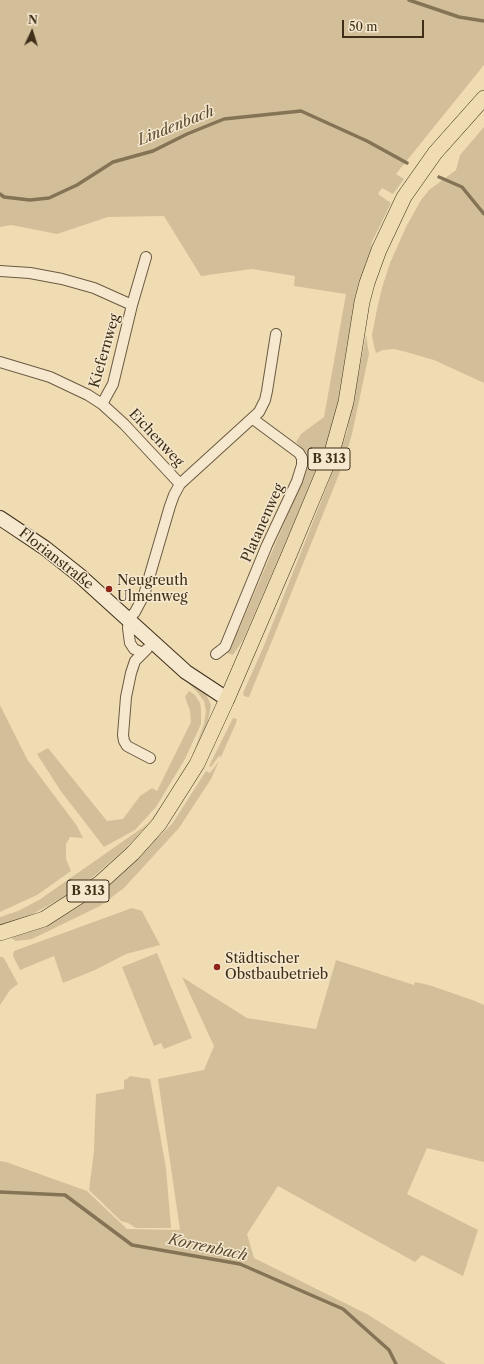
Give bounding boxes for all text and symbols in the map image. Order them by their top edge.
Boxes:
north arrow [12,12,52,52]
scale bar [344,12,426,38]
text: N [28,13,38,27]
text: 50 m [349,19,378,34]
water label: Lindenbach [135,102,217,150]
street label: Kiefernweg [86,312,124,390]
street label: Eichenweg [125,406,187,470]
road number: B 313 [308,448,350,470]
street label: Platanenweg [238,481,288,565]
street label: Florianstraße [15,525,97,593]
place label: Neugreuth Ulmenweg [117,573,188,606]
marker: Neugreuth Ulmenweg [104,584,114,594]
road number: B 313 [67,880,109,902]
place label: Städtischer Obstbaubetrieb [225,951,328,984]
marker: Städtischer Obstbaubetrieb [212,962,222,972]
water label: Korrenbach [167,1231,249,1265]

